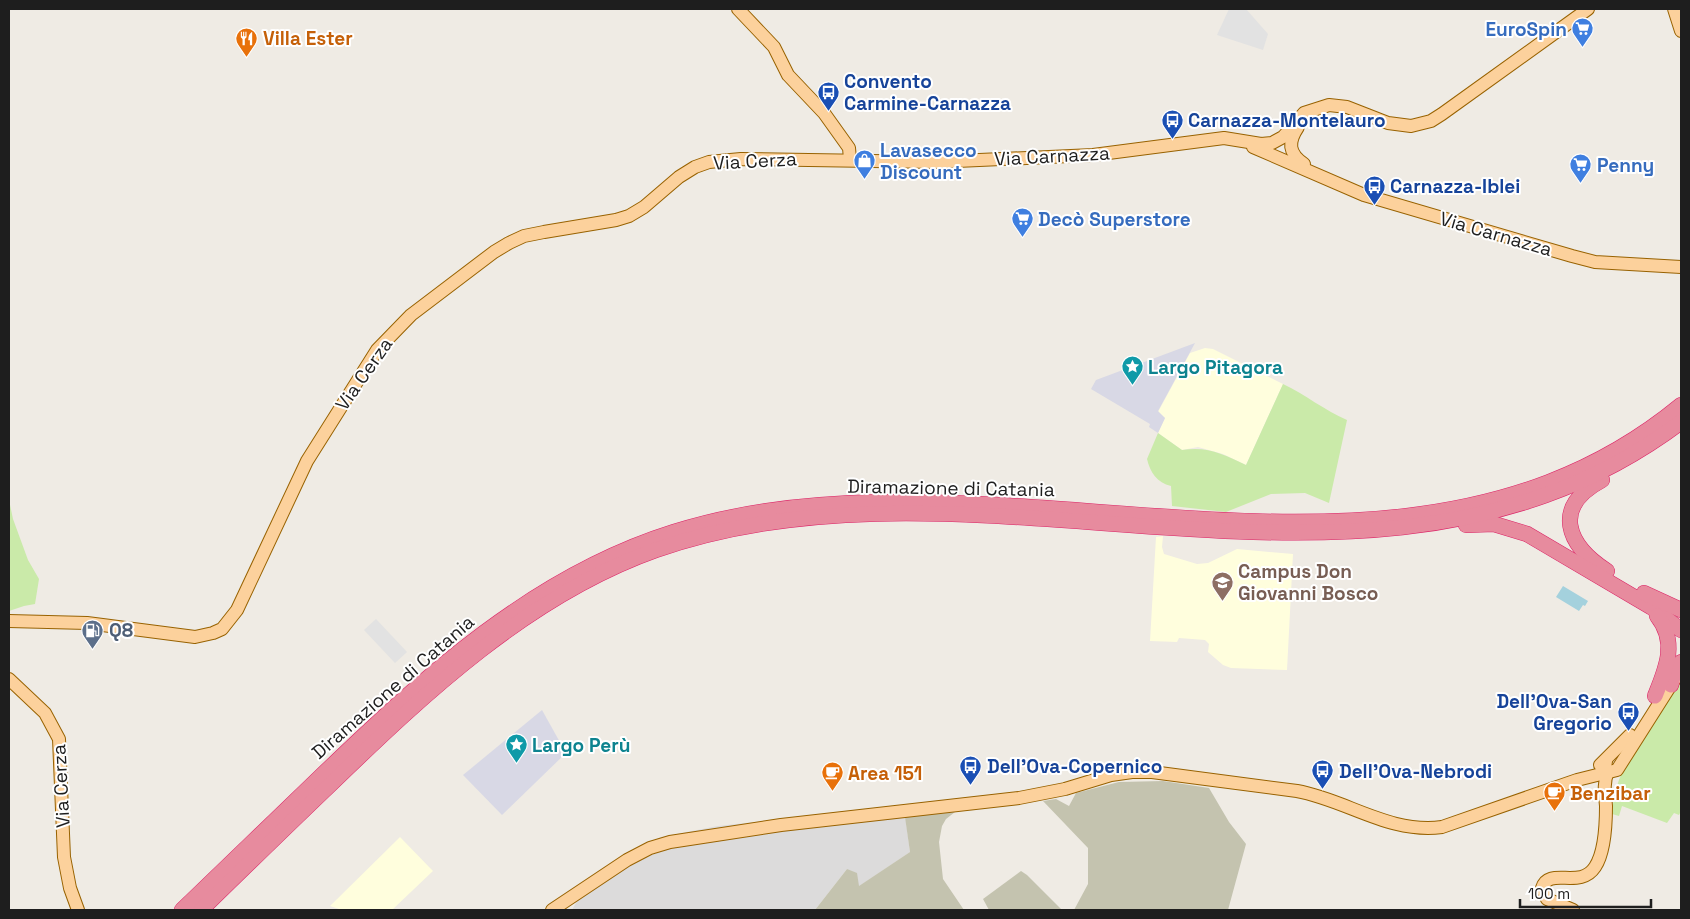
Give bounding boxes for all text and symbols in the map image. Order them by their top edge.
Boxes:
place label: EuroSpin [1486,17,1567,42]
supermarket icon: EuroSpin [1571,17,1595,48]
restaurant icon: Villa Ester [235,26,259,57]
place label: Villa Ester [263,26,353,51]
place label: Convento Carmine-Carnazza [844,69,1011,116]
bus stop icon: Convento Carmine-Carnazza [816,80,840,111]
bus stop icon: Carnazza-Montelauro [1160,108,1184,139]
place label: Carnazza-Montelauro [1188,108,1386,133]
place label: Lavasecco Discount [880,138,977,185]
street label: Via Carnazza [994,140,1111,172]
street label: Via Cerza [713,146,797,176]
shop icon: Lavasecco Discount [852,149,876,180]
supermarket icon: Penny [1569,153,1593,184]
place label: Penny [1597,153,1654,178]
bus stop icon: Carnazza-Iblei [1362,174,1386,205]
place label: Carnazza-Iblei [1390,174,1520,199]
street label: Via Carnazza [1437,206,1555,262]
supermarket icon: Decò Superstore [1010,207,1034,238]
place label: Decò Superstore [1038,207,1191,232]
street label: Via Cerza [330,333,398,415]
place icon: Largo Pitagora [1120,355,1144,386]
place label: Largo Pitagora [1148,355,1283,380]
street label: Diramazione di Catania [847,474,1055,502]
place label: Campus Don Giovanni Bosco [1238,559,1378,606]
school or university icon: Campus Don Giovanni Bosco [1210,570,1234,601]
street label: Diramazione di Catania [306,609,480,764]
fuel station icon: Q8 [81,618,105,649]
place label: Q8 [109,618,133,643]
place label: Dell'Ova-San Gregorio [1496,689,1612,736]
bus stop icon: Dell'Ova-San Gregorio [1616,700,1640,731]
place icon: Largo Perù [504,733,528,764]
place label: Largo Perù [532,733,630,758]
street label: Via Cerza [46,744,76,828]
bus stop icon: Dell'Ova-Copernico [959,754,983,785]
place label: Dell'Ova-Copernico [987,754,1162,779]
bus stop icon: Dell'Ova-Nebrodi [1311,759,1335,790]
place label: Dell'Ova-Nebrodi [1339,759,1492,784]
cafe icon: Area 151 [820,761,844,792]
place label: Area 151 [848,761,922,786]
cafe icon: Benzibar [1542,781,1566,812]
place label: Benzibar [1570,781,1651,806]
scale bar [1520,876,1651,908]
text: 100 m [1528,884,1570,903]

